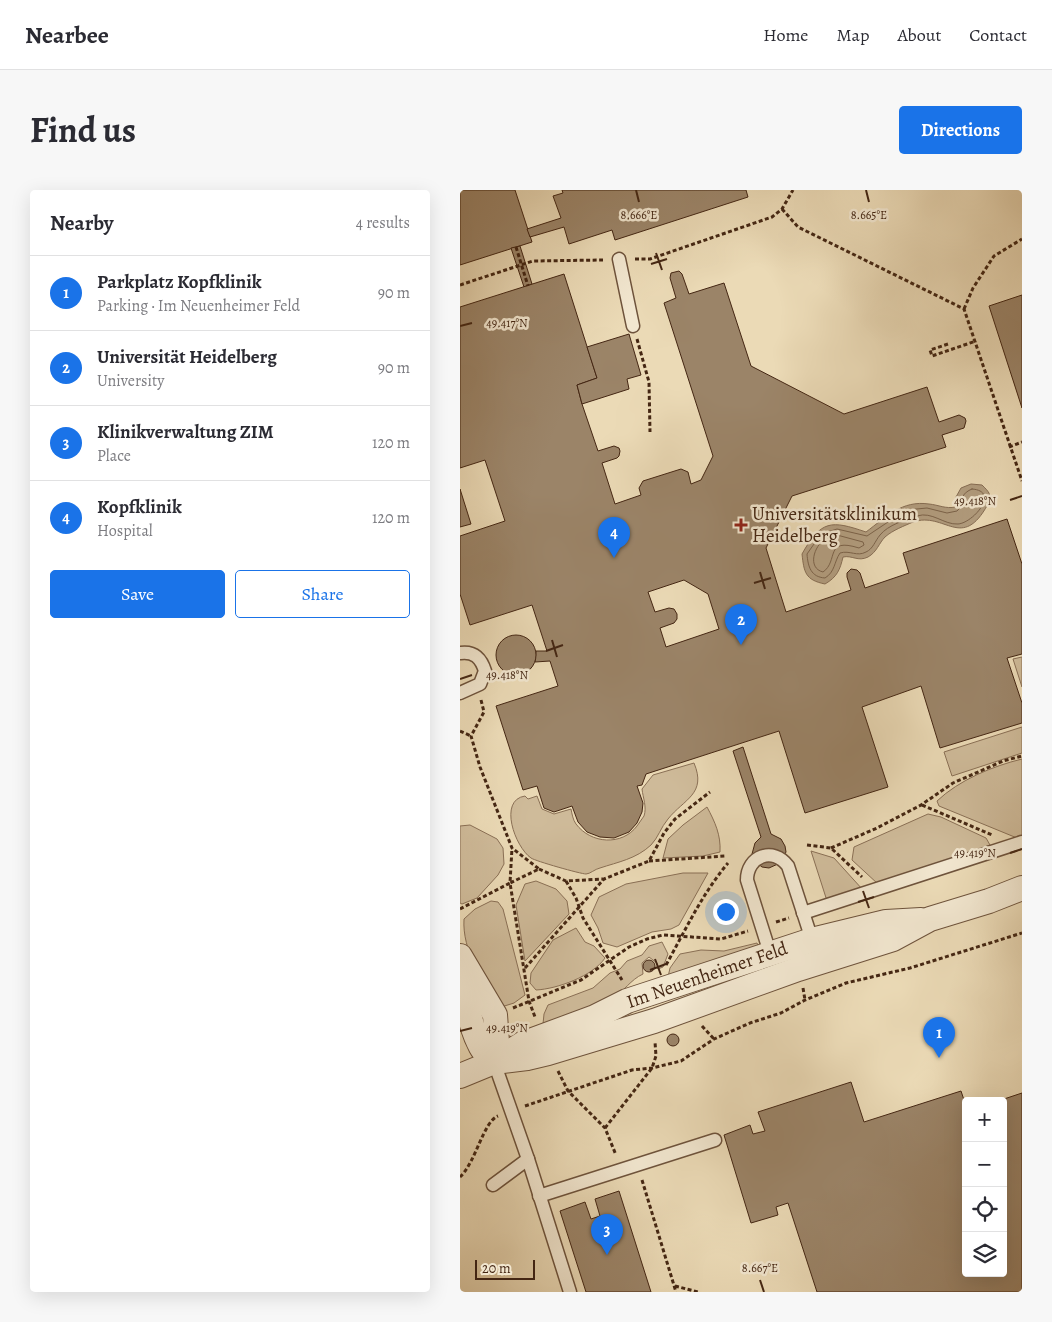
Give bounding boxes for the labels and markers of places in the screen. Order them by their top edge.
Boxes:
place label: Universitätsklinikum Heidelberg [752,501,917,549]
pin: 4 [598,517,630,558]
marker: Universitätsklinikum Heidelberg [734,518,748,532]
pin: 2 [725,604,757,645]
pin: 1 [923,1017,955,1058]
pin: 3 [591,1214,623,1255]

